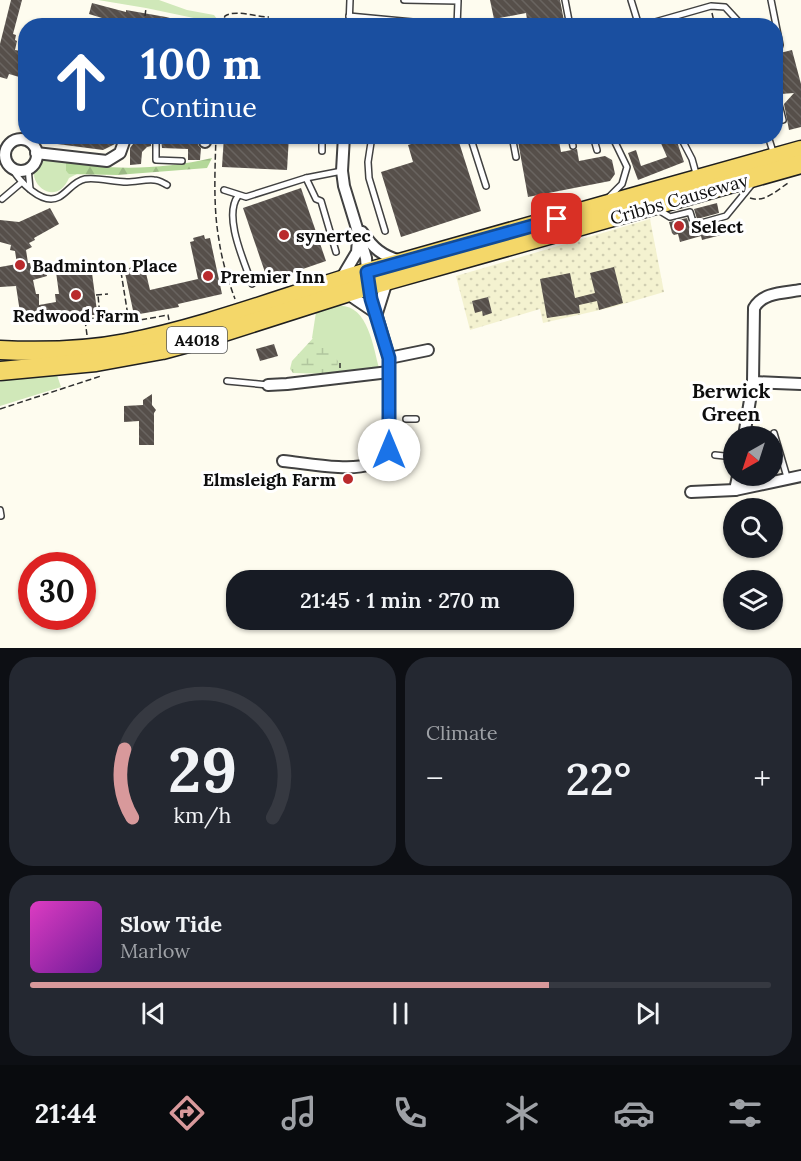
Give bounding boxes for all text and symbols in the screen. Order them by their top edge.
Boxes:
text: 100 m [141,37,261,91]
icon: ahead [42,42,120,120]
text: Continue [141,90,257,124]
street label: Cribbs Causeway [607,168,751,230]
pin [531,193,582,244]
icon: arrive [540,202,573,235]
place label: Select [691,215,744,238]
marker: Select [672,219,686,233]
place label: synertec [296,224,372,247]
marker: synertec [277,228,291,242]
place label: Badminton Place [32,254,177,277]
marker: Badminton Place [13,258,27,272]
place label: Premier Inn [220,265,325,288]
marker: Premier Inn [201,269,215,283]
marker: Redwood Farm [69,288,83,302]
place label: Redwood Farm [13,304,140,327]
road number: A4018 [167,327,227,353]
district label: Berwick Green [692,378,770,426]
position arrow [357,418,421,482]
north arrow [723,426,783,486]
map controls [723,426,783,630]
place label: Elmsleigh Farm [203,468,336,491]
marker: Elmsleigh Farm [341,472,355,486]
button: search [723,498,783,558]
speed limit sign: 30 [18,552,96,630]
button: layers [723,570,783,630]
text: 21:45 · 1 min · 270 m [300,586,500,614]
text: Climate [426,720,498,745]
text: 29 [168,729,237,809]
text: 22° [566,750,631,807]
text: − [426,757,444,799]
text: + [754,757,771,799]
text: km/h [174,802,232,830]
text: Slow Tide [120,910,222,938]
text: Marlow [120,938,190,963]
icon: previous [137,997,170,1030]
icon: pause [384,997,417,1030]
icon: next [631,997,664,1030]
icon: directions [166,1092,208,1134]
icon: music [278,1092,320,1134]
icon: phone [389,1092,431,1134]
icon: climate [501,1092,543,1134]
icon: car [613,1092,655,1134]
icon: filters [724,1092,766,1134]
text: 21:44 [35,1096,97,1130]

